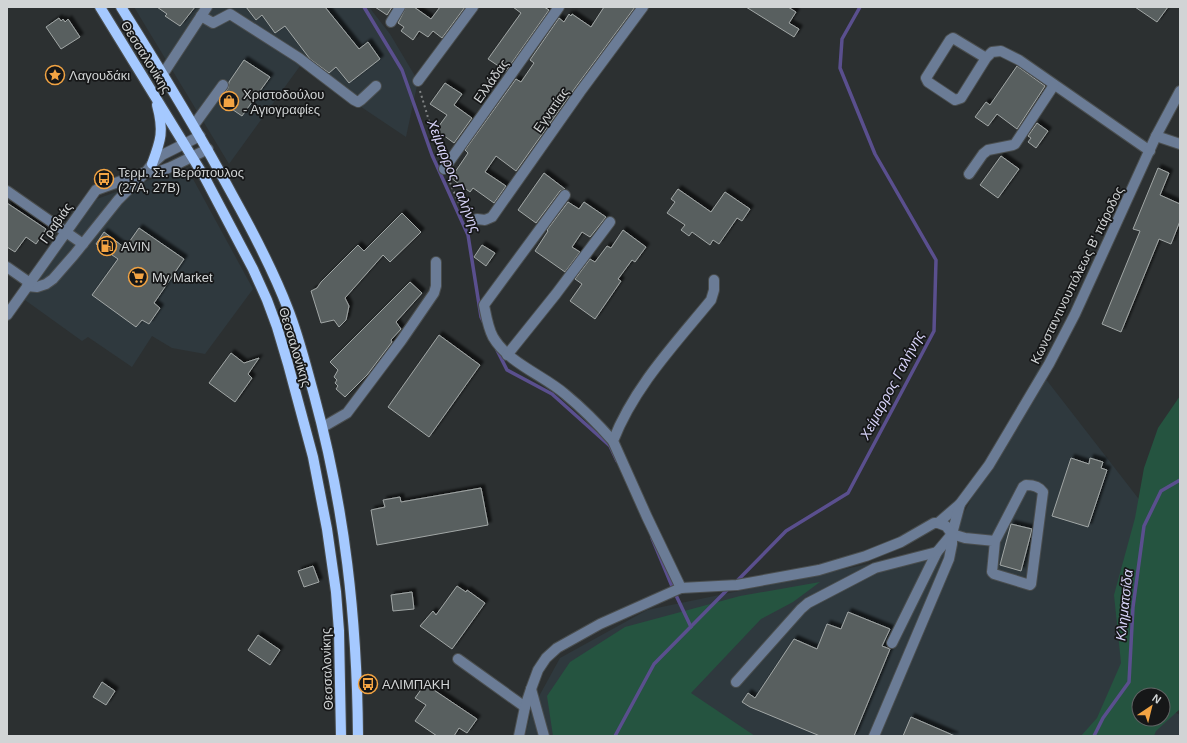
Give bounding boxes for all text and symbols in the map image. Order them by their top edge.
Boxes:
street label: Θεσσαλονίκης [118,18,174,96]
street label: Ελλάδας [471,56,511,106]
place icon: Λαγουδάκι [44,64,66,86]
place label: Λαγουδάκι [69,68,130,83]
street label: Εγνατίας [530,85,572,135]
place label: Χριστοδούλου - Αγιογραφίες [243,87,324,117]
shop icon: Χριστοδούλου - Αγιογραφίες [218,90,240,112]
water label: Χείμαρρος Γαλήνης [424,116,484,235]
place label: Τερμ. Στ. Βερόπουλος (27Α, 27Β) [118,165,244,195]
bus stop icon: Τερμ. Στ. Βερόπουλος (27Α, 27Β) [93,168,115,190]
street label: Κωνσταντινουπόλεως Β' πάροδος [1027,184,1127,366]
street label: Γραβιάς [37,200,75,246]
fuel station icon: AVIN [96,235,118,257]
place label: AVIN [121,239,150,254]
supermarket icon: My Market [127,266,149,288]
place label: My Market [152,270,213,285]
street label: Θεσσαλονίκης [276,305,314,389]
water label: Χείμαρρος Γαλήνης [856,328,928,443]
water label: Κληματσίδα [1112,567,1136,642]
street label: Θεσσαλονίκης [318,628,336,710]
bus stop icon: ΑΛΙΜΠΑΚΗ [357,673,379,695]
place label: ΑΛΙΜΠΑΚΗ [382,677,450,692]
north arrow [1131,687,1171,727]
text: N [1150,692,1163,706]

